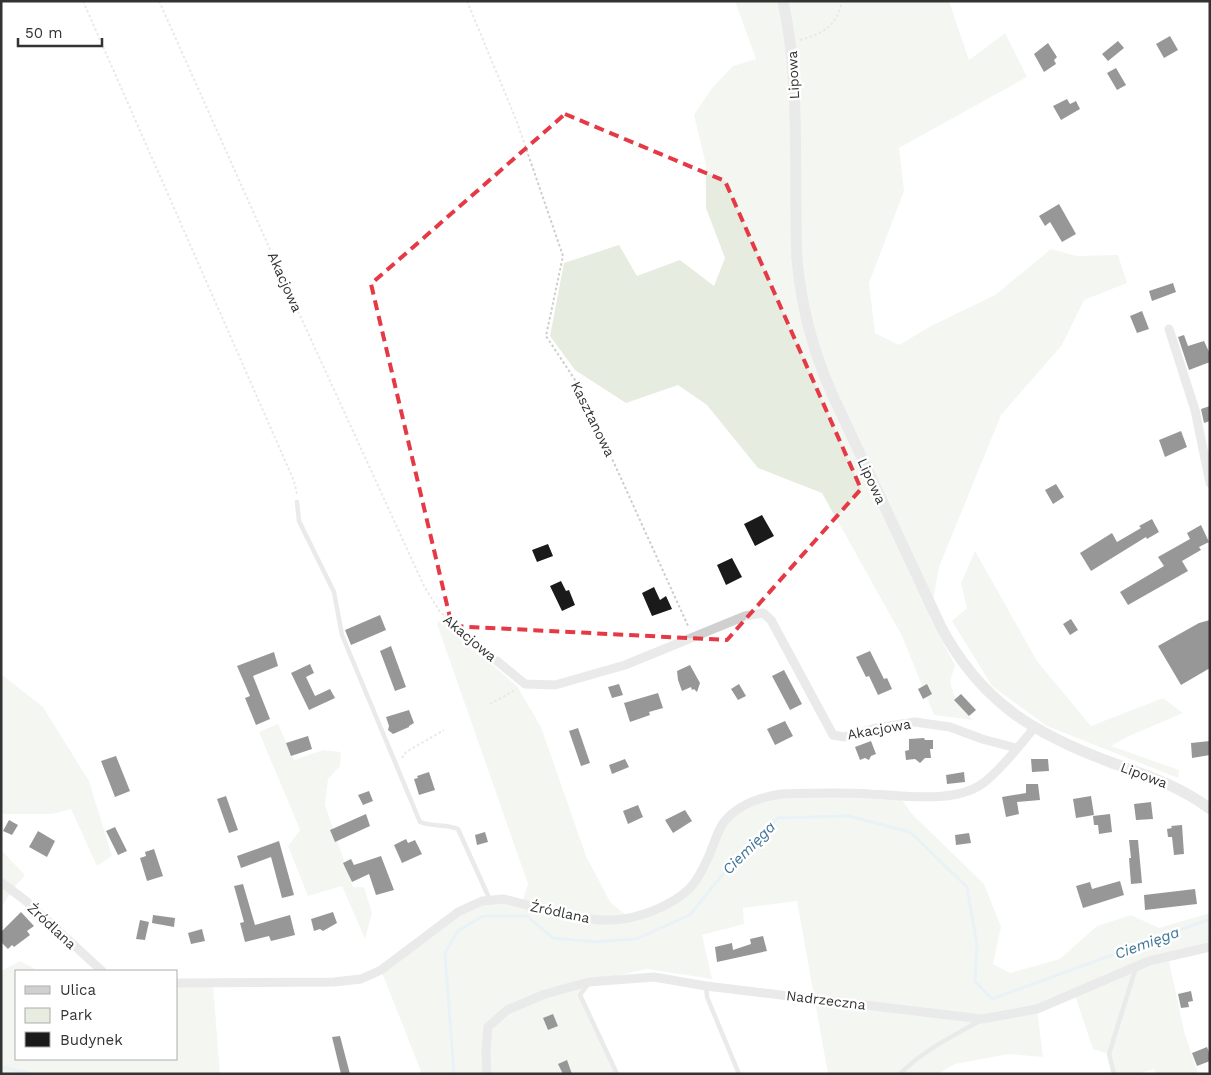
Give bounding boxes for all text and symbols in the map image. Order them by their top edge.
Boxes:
scale bar [18,15,101,47]
text: 50 m [25,24,62,42]
street label: Lipowa [784,50,802,100]
street label: Akacjowa [265,249,305,315]
street label: Kasztanowa [568,379,618,459]
street label: Lipowa [854,456,890,506]
street label: Akacjowa [440,611,500,665]
street label: Akacjowa [846,716,912,742]
street label: Lipowa [1118,759,1170,791]
water label: Ciemięga [719,818,779,878]
street label: Źródlana [529,898,591,926]
street label: Źródlana [25,900,80,952]
water label: Ciemięga [1112,923,1182,963]
legend [15,970,178,1060]
text: Ulica [60,981,97,999]
street label: Nadrzeczna [785,987,867,1013]
text: Park [60,1006,93,1024]
text: Budynek [60,1031,123,1049]

